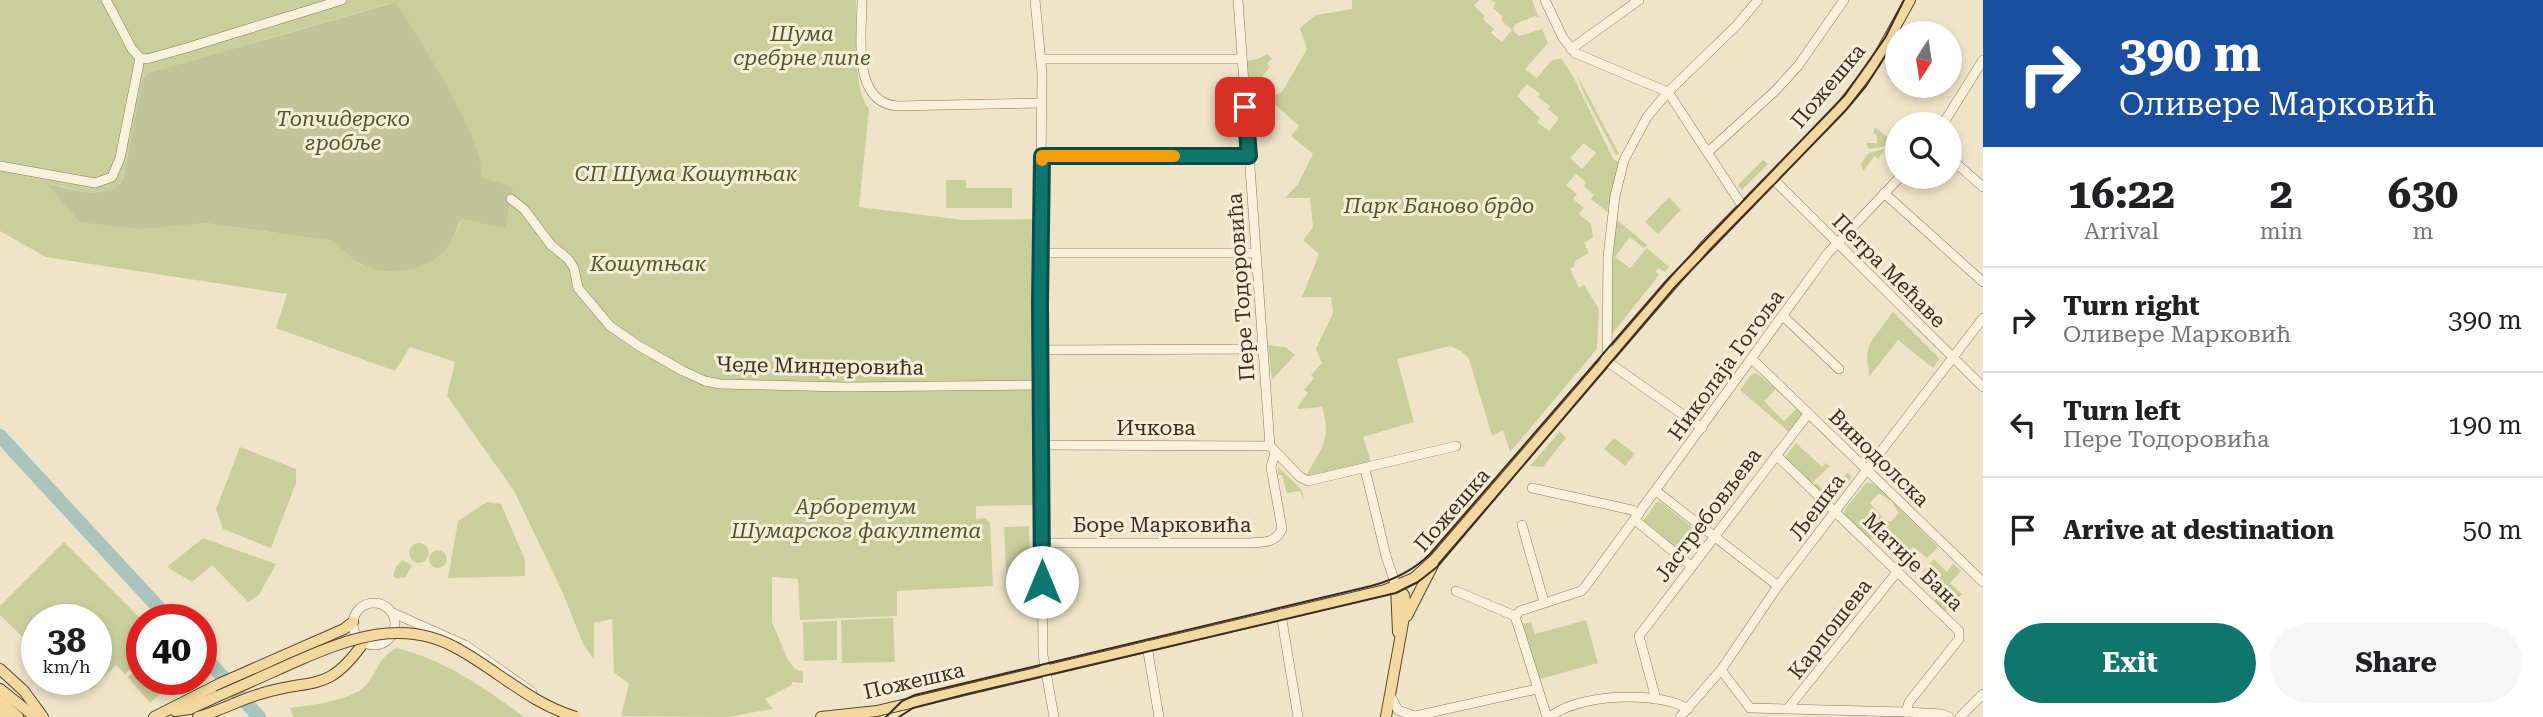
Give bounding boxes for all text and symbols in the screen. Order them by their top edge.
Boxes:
north arrow [1885,21,1962,98]
map controls [1885,21,1962,189]
park label: Шума сребрне липе [733,22,871,70]
text: 390 m [2119,26,2261,83]
icon: right [2004,28,2095,119]
street label: Пожешка [1786,39,1871,133]
pin [1215,77,1275,137]
text: Оливере Марковић [2119,85,2436,123]
icon: arrive [1226,88,1264,126]
park label: Топчидерско гробље [276,107,410,155]
button: search [1885,112,1962,189]
park label: СП Шума Кошутњак [575,162,798,186]
text: 16:22 [2068,169,2175,218]
text: 2 [2270,169,2293,218]
text: 630 [2388,169,2458,218]
street label: Пере Тодоровића [1222,192,1260,382]
park label: Парк Баново брдо [1343,194,1534,218]
street label: Петра Мећаве [1827,209,1951,333]
text: Arrival [2084,218,2159,245]
text: min [2260,218,2303,245]
text: m [2412,218,2433,245]
park label: Кошутњак [589,252,706,276]
street label: Николаја Гогоља [1663,285,1789,445]
text: Turn right [2063,291,2199,321]
icon: right [2004,301,2042,339]
text: 390 m [2448,305,2522,335]
text: Оливере Марковић [2063,321,2291,348]
street label: Чеде Миндеровића [716,352,925,380]
text: Turn left [2063,396,2181,426]
street label: Винодолска [1824,404,1934,512]
icon: left [2004,406,2042,444]
text: 190 m [2448,410,2522,440]
street label: Ичкова [1116,416,1196,440]
text: Пере Тодоровића [2063,426,2270,453]
street label: Јастребовљева [1650,443,1766,587]
street label: Пожешка [1409,463,1495,557]
street label: Љешка [1784,469,1850,545]
park label: Арборетум Шумарског факултета [730,495,981,543]
street label: Матије Бана [1858,508,1969,616]
icon: arrive [2004,511,2042,549]
street label: Боре Марковића [1073,513,1252,537]
text: Arrive at destination [2063,515,2334,545]
text: 50 m [2463,515,2522,545]
position arrow [1005,545,1079,619]
street label: Карпошева [1783,574,1877,684]
speed limit sign: 40 [126,604,217,695]
text: 38 [47,620,86,661]
button: Exit [2004,623,2256,703]
button: Share [2270,623,2522,703]
text: km/h [42,656,91,677]
street label: Пожешка [861,658,967,704]

